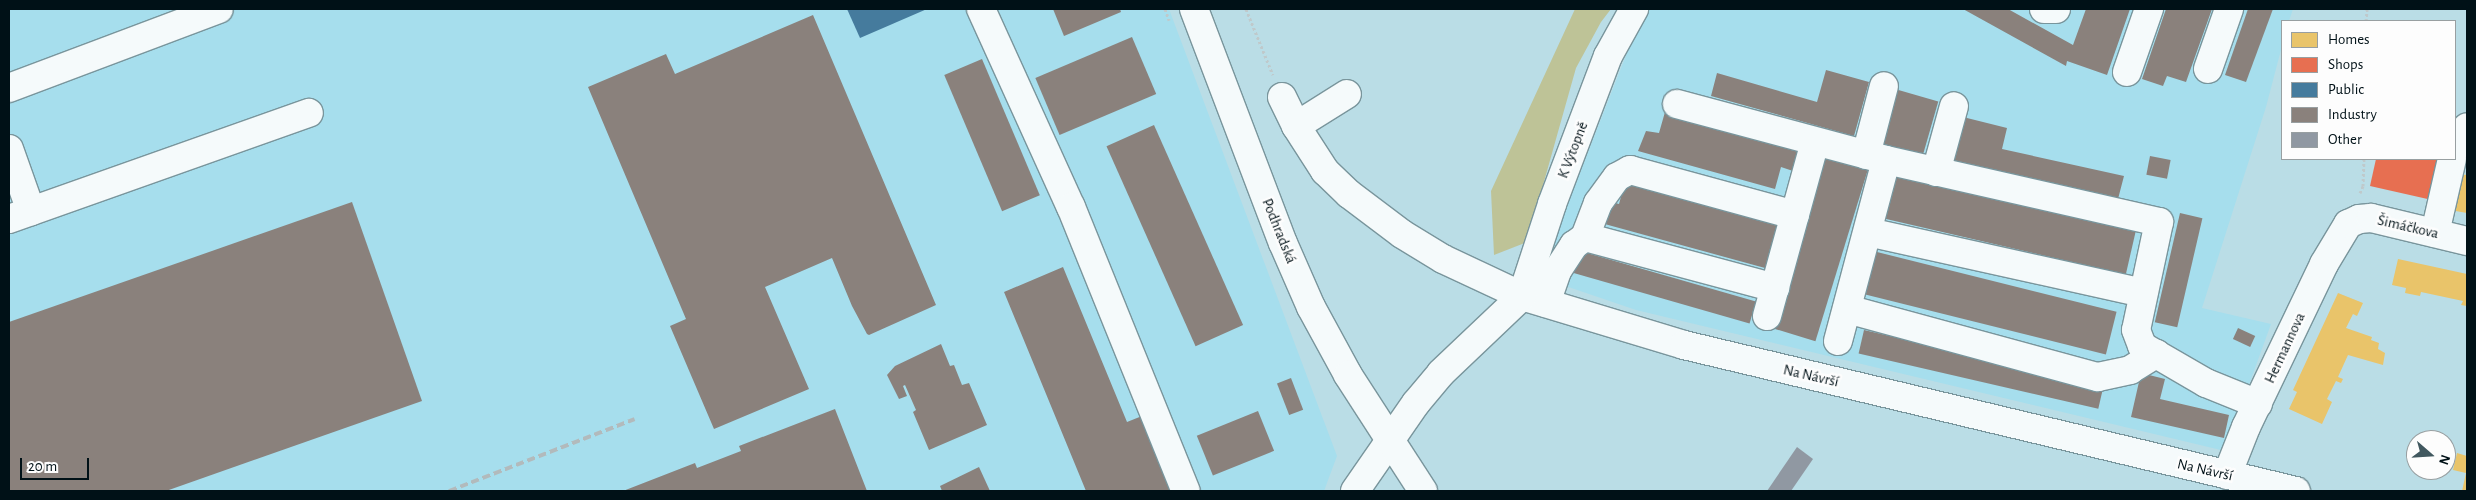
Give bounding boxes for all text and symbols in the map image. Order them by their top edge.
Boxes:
legend [2281,20,2456,160]
text: Homes [2328,32,2370,47]
text: Shops [2328,57,2363,72]
text: Public [2328,82,2364,97]
text: Industry [2328,107,2377,122]
street label: K Výtopně [1554,119,1592,181]
text: Other [2328,132,2362,147]
street label: Podhradská [1258,196,1300,266]
street label: Šimáčkova [2376,211,2440,243]
street label: Hermannova [2261,310,2309,386]
street label: Na Návrší [1781,361,1841,391]
north arrow [2406,430,2456,480]
scale bar [22,448,91,480]
text: N [2436,453,2452,466]
street label: Na Návrší [2175,455,2235,485]
text: 20 m [28,459,57,474]

